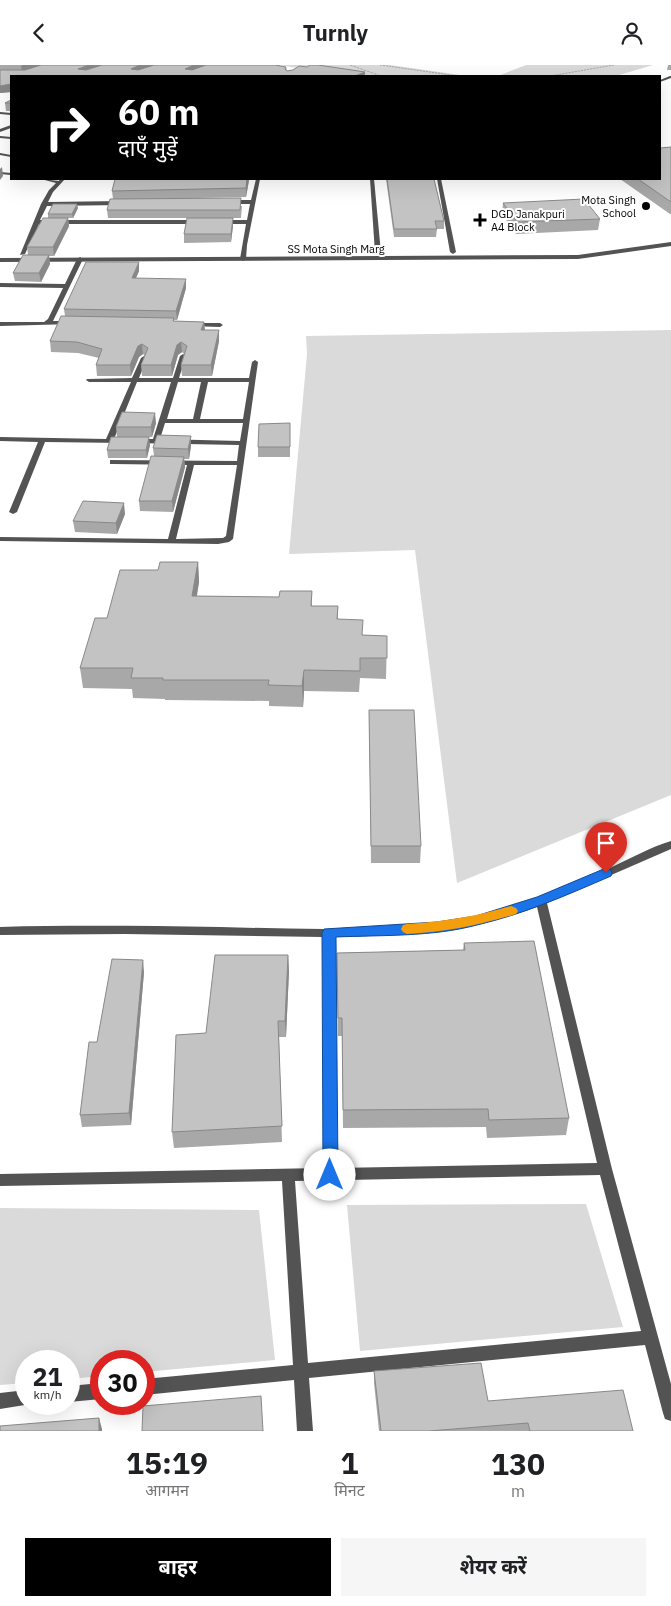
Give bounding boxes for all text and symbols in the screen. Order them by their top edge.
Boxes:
text: Turnly [303,18,368,47]
icon: back [25,19,53,47]
icon: person [618,19,646,47]
text: 60 m [118,89,200,135]
icon: right [35,95,100,160]
text: दाएँ मुड़ें [118,133,178,162]
place label: Mota Singh School [581,193,636,220]
marker: Mota Singh School [640,200,652,212]
place label: DGD Janakpuri A4 Block [491,207,565,234]
marker: DGD Janakpuri A4 Block [473,213,487,227]
street label: SS Mota Singh Marg [287,242,385,256]
pin [585,822,627,873]
icon: arrive [592,829,620,857]
position arrow [303,1148,355,1200]
speed limit sign: 30 [90,1350,155,1415]
text: 21 [32,1360,63,1393]
text: km/h [33,1387,62,1402]
text: 15:19 [126,1443,208,1482]
text: 1 [340,1443,358,1482]
text: 130 [491,1444,545,1483]
text: आगमन [145,1480,189,1500]
text: मिनट [334,1480,365,1500]
text: m [511,1481,525,1501]
button: बाहर [25,1538,331,1596]
button: शेयर करें [341,1538,646,1596]

